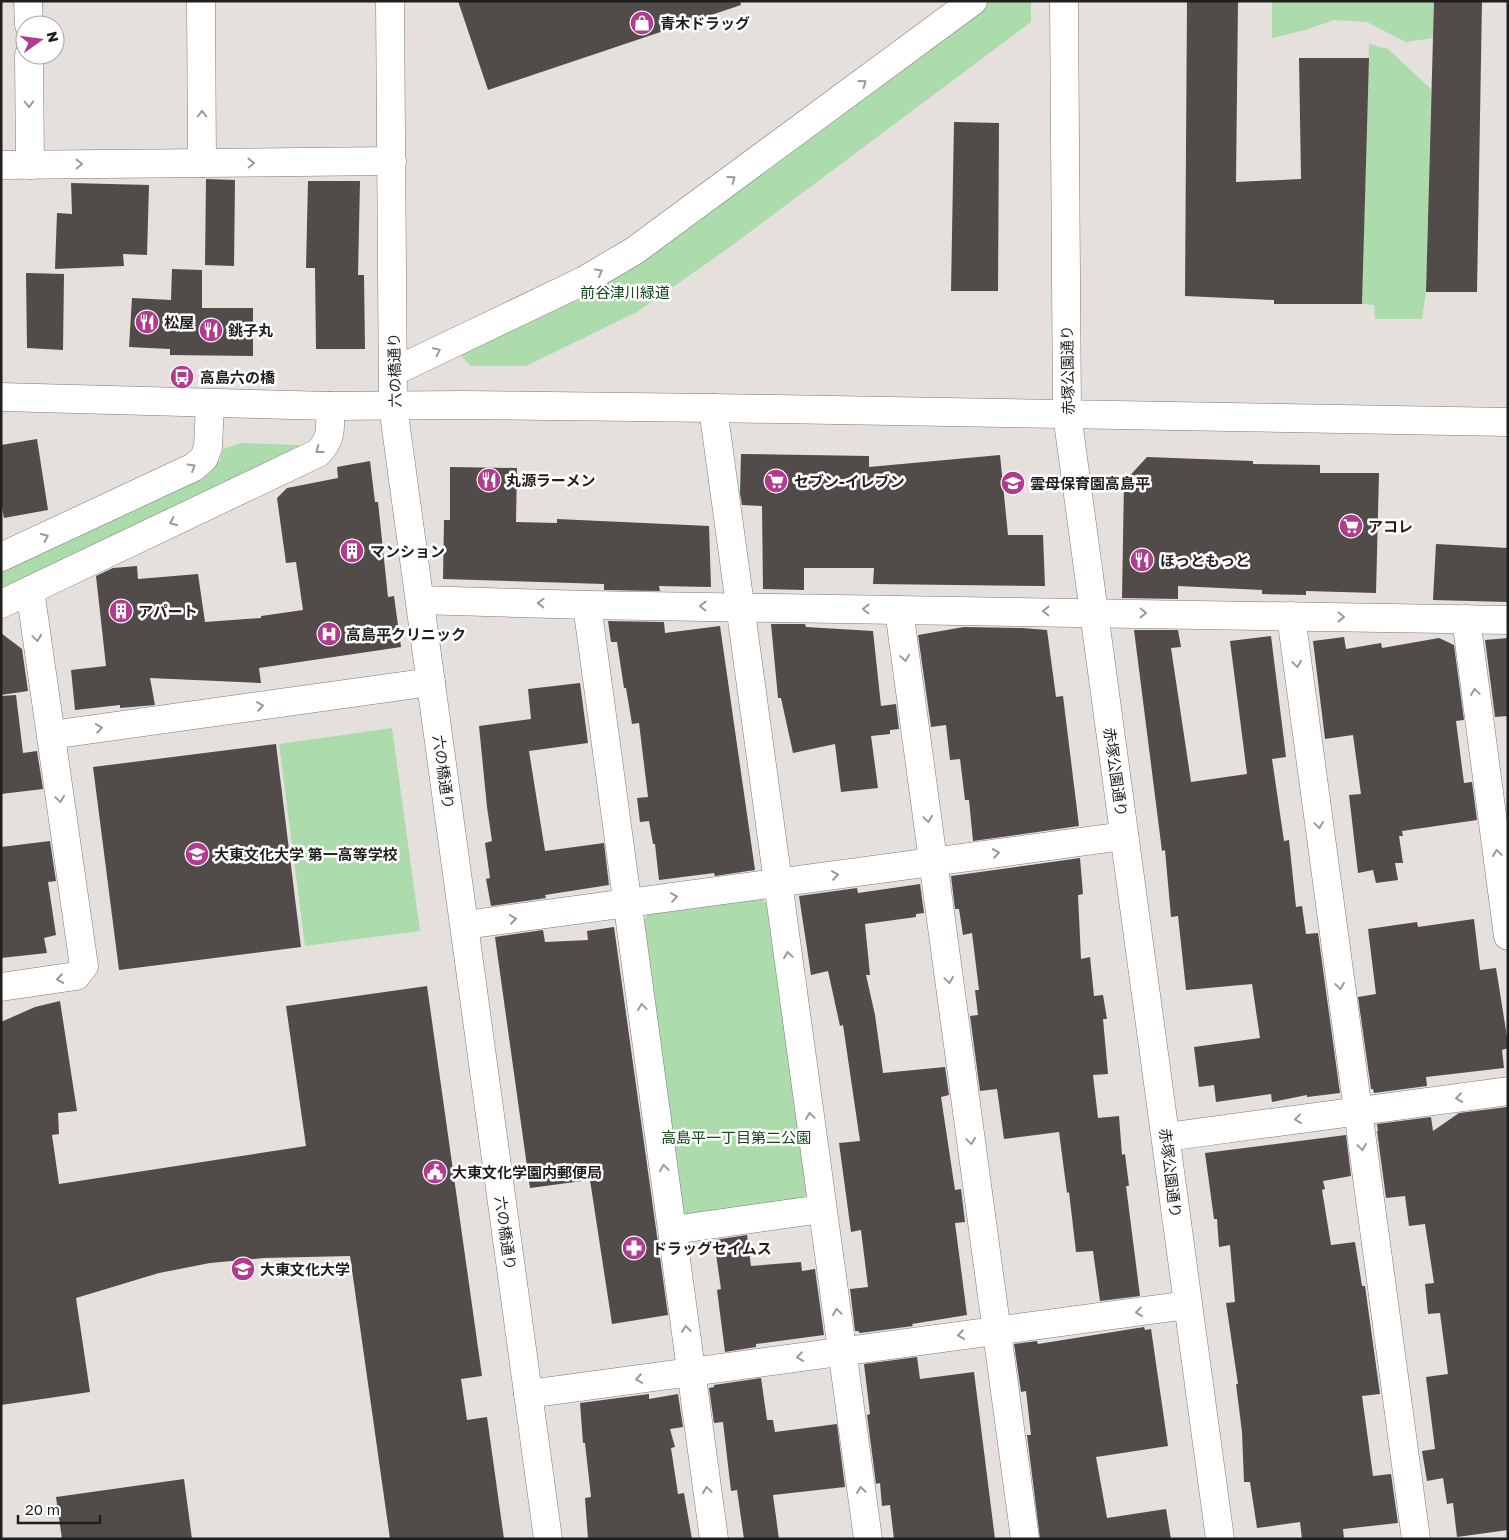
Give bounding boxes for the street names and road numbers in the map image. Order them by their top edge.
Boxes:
street label: 赤塚公園通り [1057,325,1077,415]
street label: 六の橋通り [384,332,404,408]
street label: 赤塚公園通り [1101,726,1131,818]
street label: 六の橋通り [430,734,458,810]
street label: 赤塚公園通り [1157,1127,1185,1219]
street label: 六の橋通り [492,1195,520,1271]

